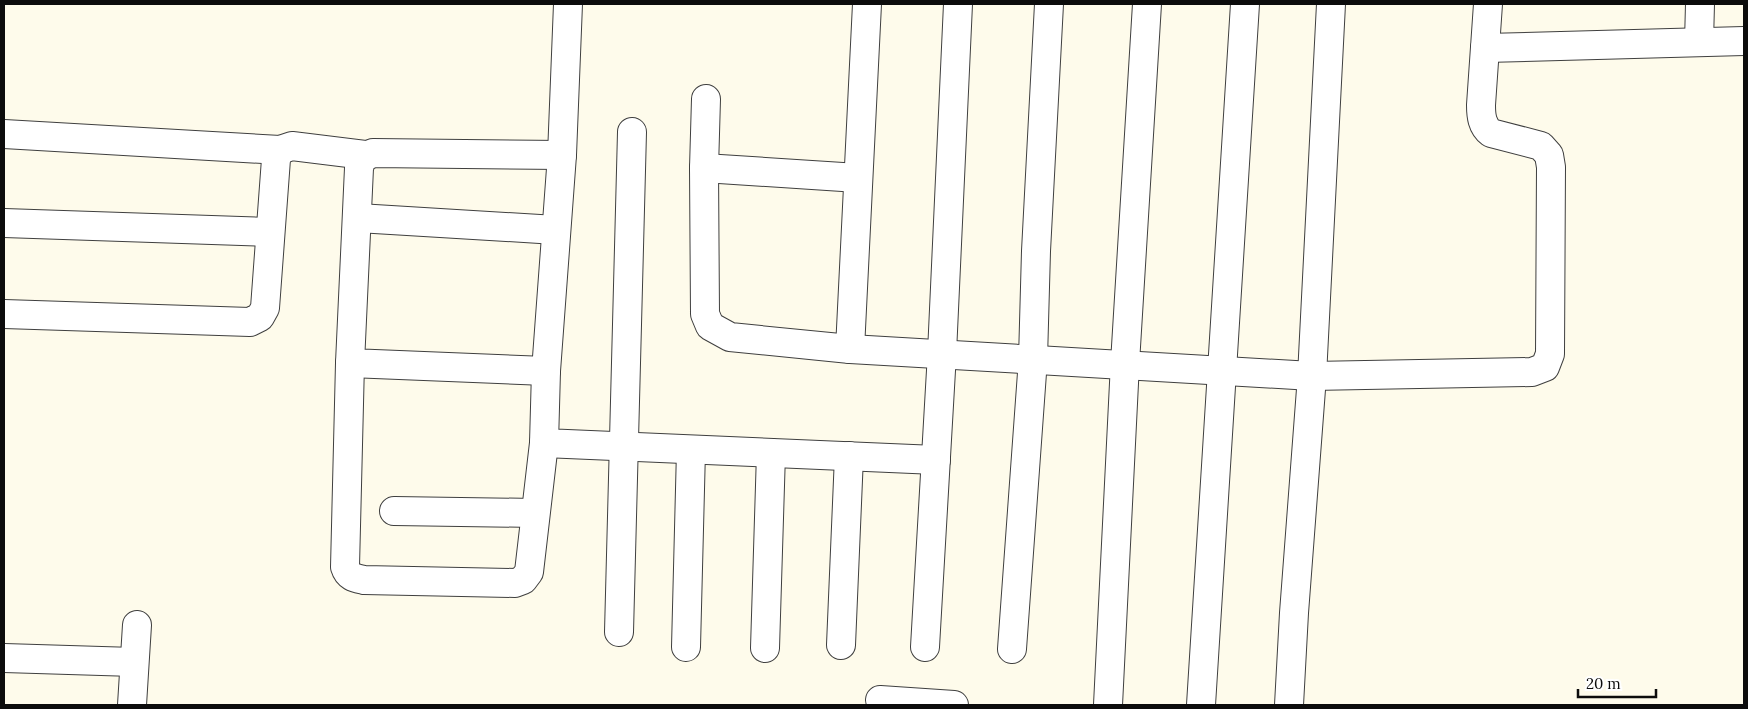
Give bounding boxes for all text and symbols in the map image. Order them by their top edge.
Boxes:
scale bar [1578,666,1656,698]
text: 20 m [1586,674,1621,693]

